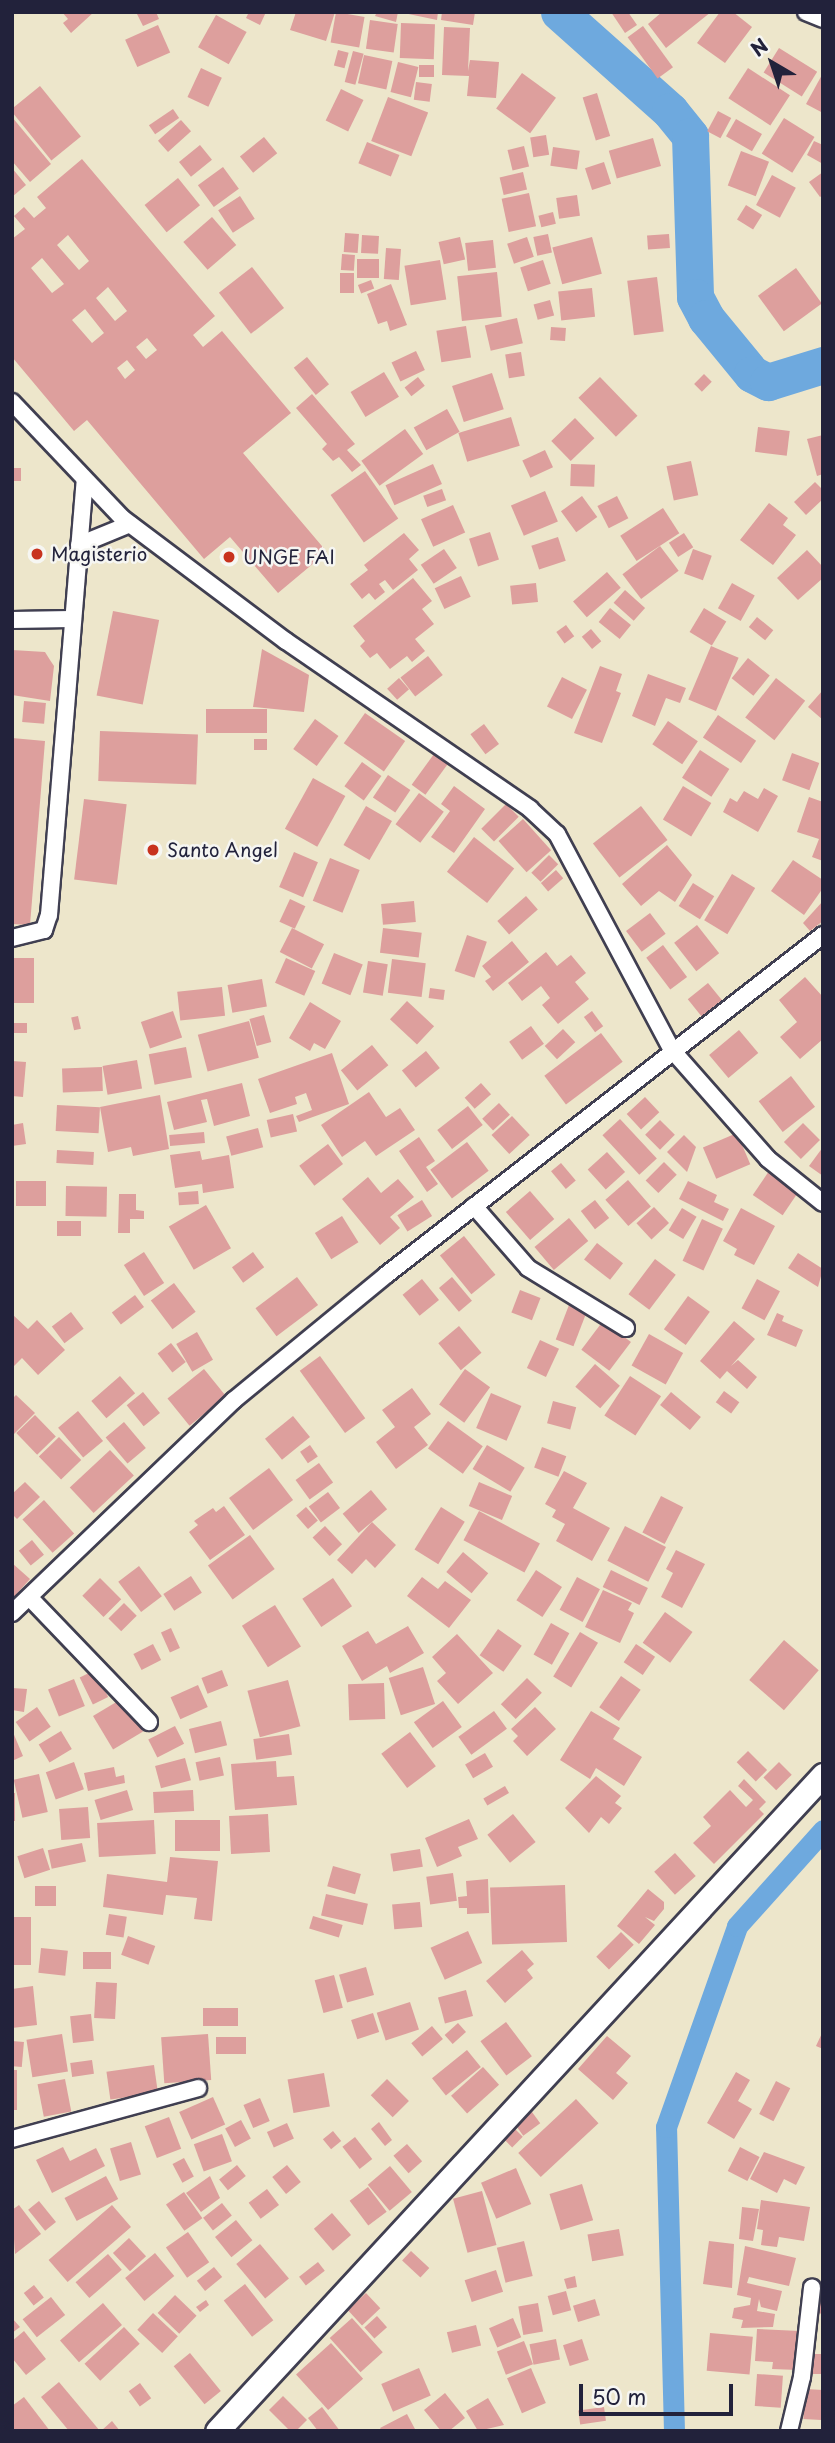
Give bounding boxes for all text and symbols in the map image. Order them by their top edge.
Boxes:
north arrow [737,28,807,98]
text: N [744,31,773,62]
place label: Magisterio [51,543,147,565]
marker: Magisterio [29,546,45,562]
place label: UNGE FAI [243,546,337,568]
marker: UNGE FAI [221,549,237,565]
place label: Santo Angel [167,839,279,861]
marker: Santo Angel [145,842,161,858]
scale bar [583,2370,737,2414]
text: 50 m [592,2380,646,2412]

